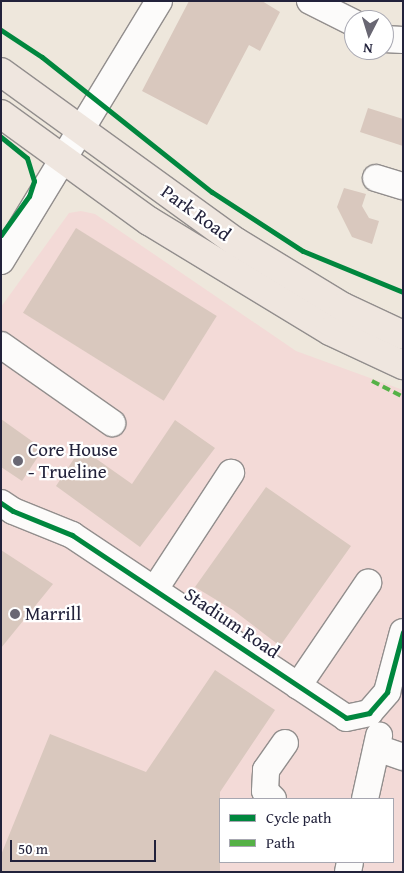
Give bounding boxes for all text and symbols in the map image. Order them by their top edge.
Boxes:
north arrow [344,10,394,60]
text: N [362,39,373,59]
street label: Park Road [157,180,235,246]
place label: Core House - Trueline [28,439,118,483]
marker: Core House - Trueline [12,455,24,467]
street label: Stadium Road [180,583,284,663]
place label: Marrill [25,603,81,625]
marker: Marrill [9,608,21,620]
legend [219,798,394,863]
text: Cycle path [266,807,332,828]
scale bar [12,830,159,862]
text: Path [266,832,295,853]
text: 50 m [18,838,48,859]

